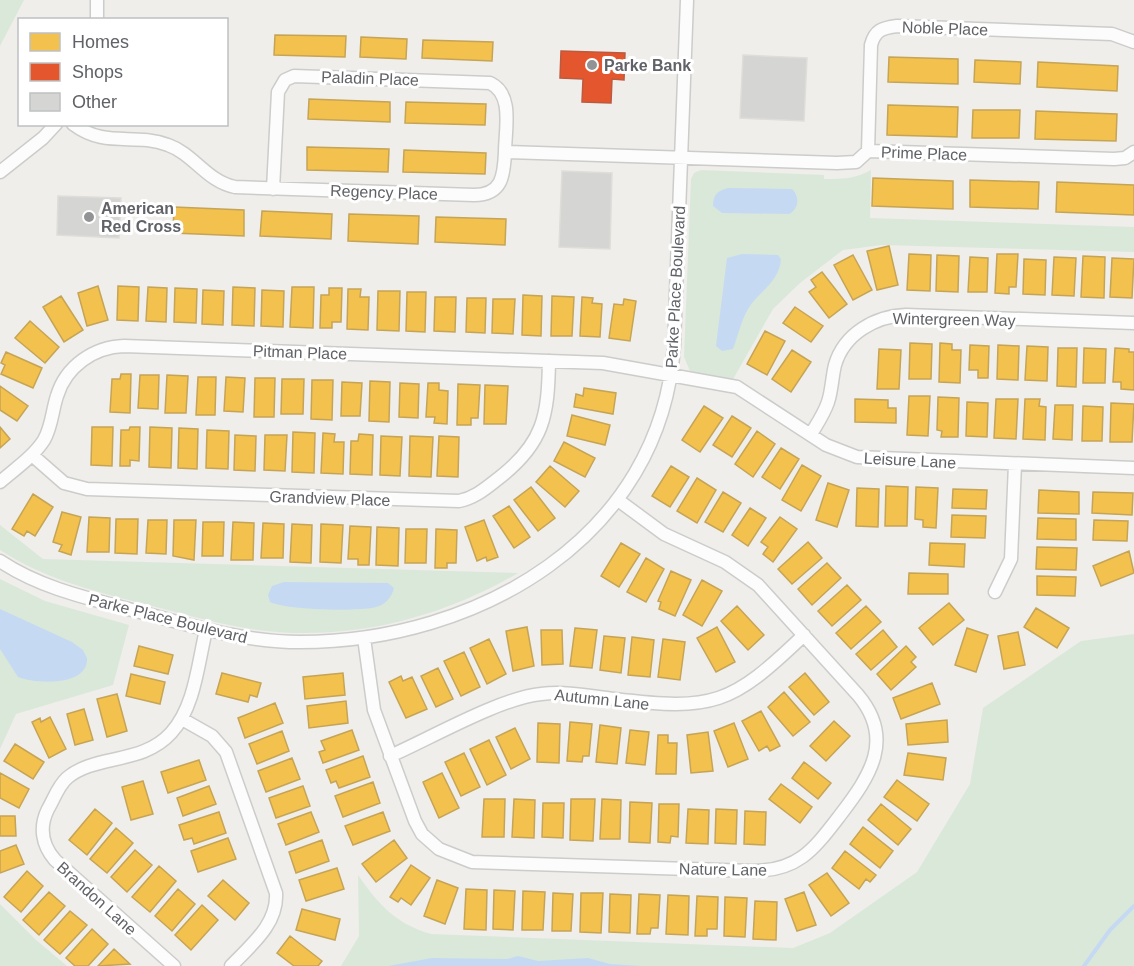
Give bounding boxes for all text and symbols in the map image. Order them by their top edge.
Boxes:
legend [18,18,228,126]
street label: Noble Place [902,18,988,39]
text: Homes [72,32,129,52]
place label: Parke Bank [604,57,691,74]
marker: Parke Bank [585,58,599,72]
text: Shops [72,62,123,82]
street label: Paladin Place [321,68,419,89]
text: Other [72,92,117,112]
street label: Prime Place [881,143,967,164]
street label: Regency Place [330,182,438,203]
place label: American Red Cross [101,200,181,235]
street label: Parke Place Boulevard [663,205,688,369]
marker: American Red Cross [82,210,96,224]
street label: Wintergreen Way [892,310,1016,329]
street label: Pitman Place [253,342,347,363]
street label: Leisure Lane [863,450,957,471]
street label: Grandview Place [269,488,391,509]
street label: Parke Place Boulevard [87,591,249,646]
street label: Autumn Lane [554,686,650,713]
street label: Brandon Lane [54,858,140,938]
street label: Nature Lane [679,860,767,879]

